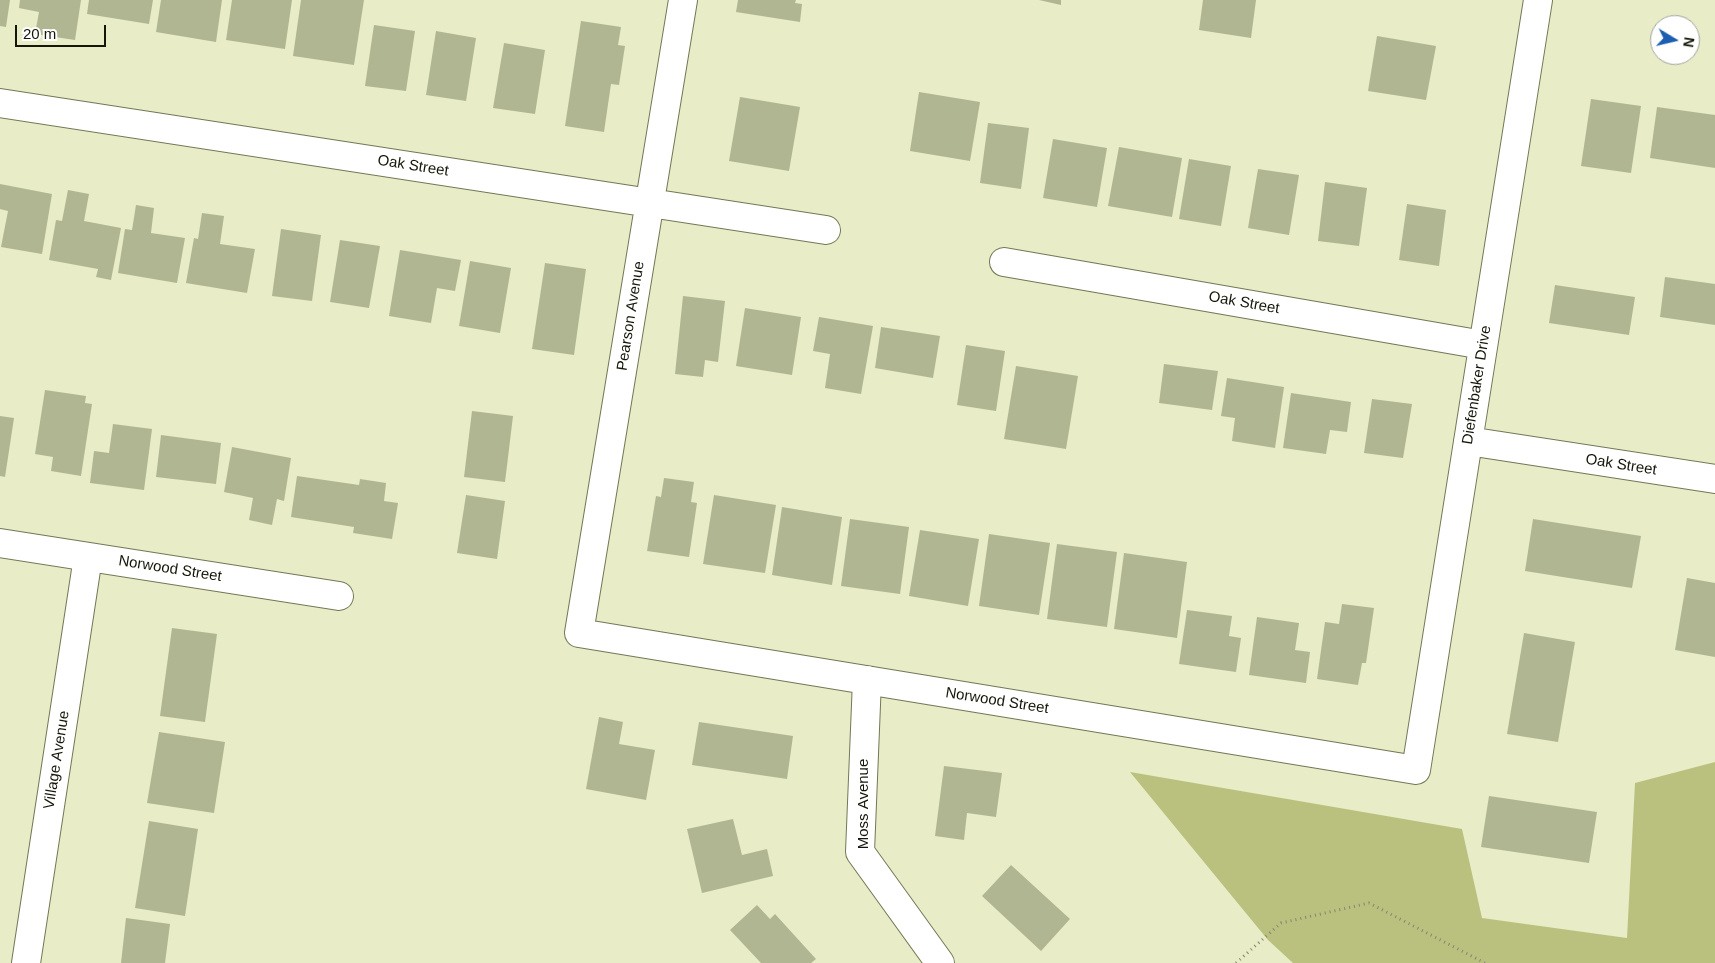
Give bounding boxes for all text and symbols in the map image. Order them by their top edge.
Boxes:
scale bar [18,15,109,47]
north arrow [1650,15,1700,65]
text: 20 m [23,25,56,42]
text: N [1680,36,1698,48]
street label: Oak Street [376,152,450,180]
street label: Pearson Avenue [613,260,649,372]
street label: Oak Street [1207,288,1281,318]
street label: Diefenbaker Drive [1459,324,1495,446]
street label: Oak Street [1584,451,1658,479]
street label: Norwood Street [117,552,223,586]
street label: Norwood Street [944,684,1050,718]
street label: Village Avenue [40,709,74,811]
street label: Moss Avenue [855,759,873,849]

